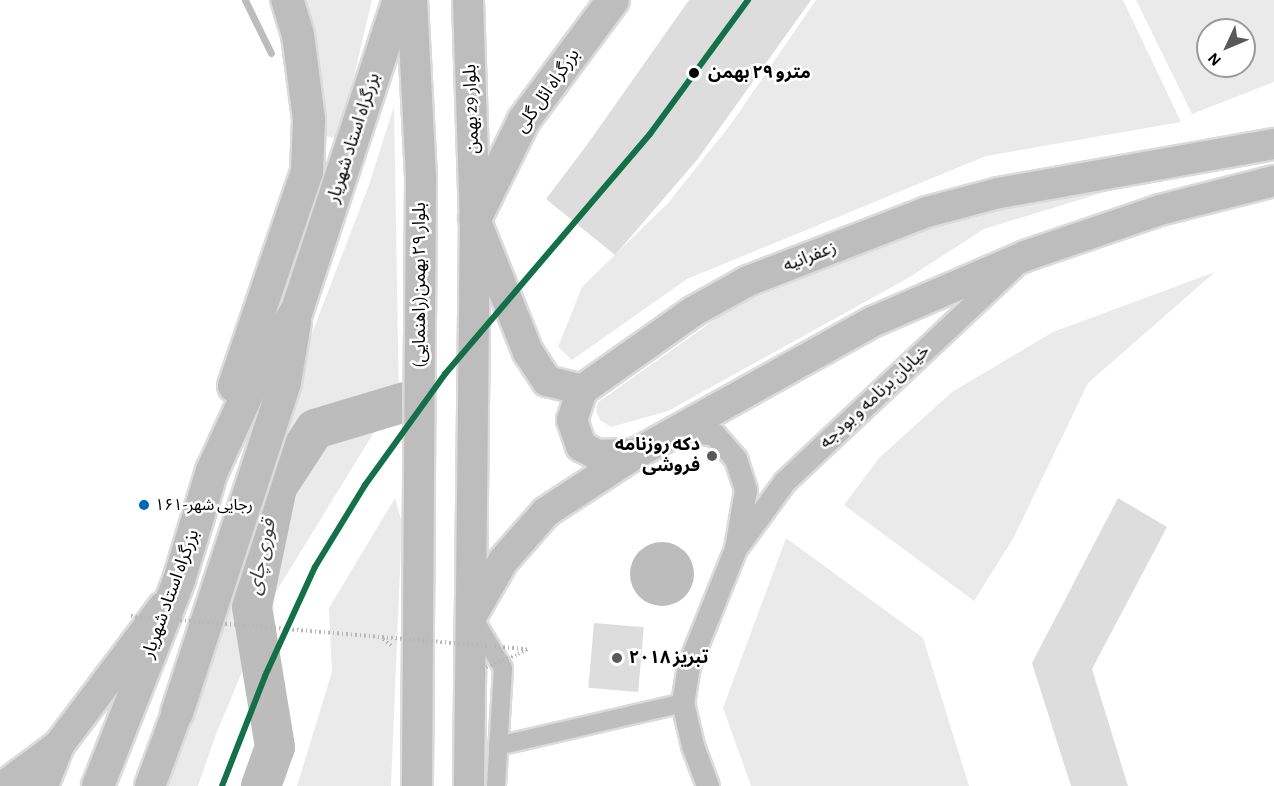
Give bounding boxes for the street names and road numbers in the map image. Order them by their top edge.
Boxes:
street label: بزرگراه ائل گلی [511,45,585,137]
street label: بلوار 29 بهمن [460,64,484,154]
street label: بزرگراه استاد شهریار [323,70,385,206]
street label: بلوار ٢٩ بهمن(راهنمایی) [409,202,431,368]
street label: زعفرانیه [780,237,840,277]
street label: خیابان برنامه و بودجه [815,340,935,454]
street label: بزرگراه استاد شهریار [138,527,204,661]

